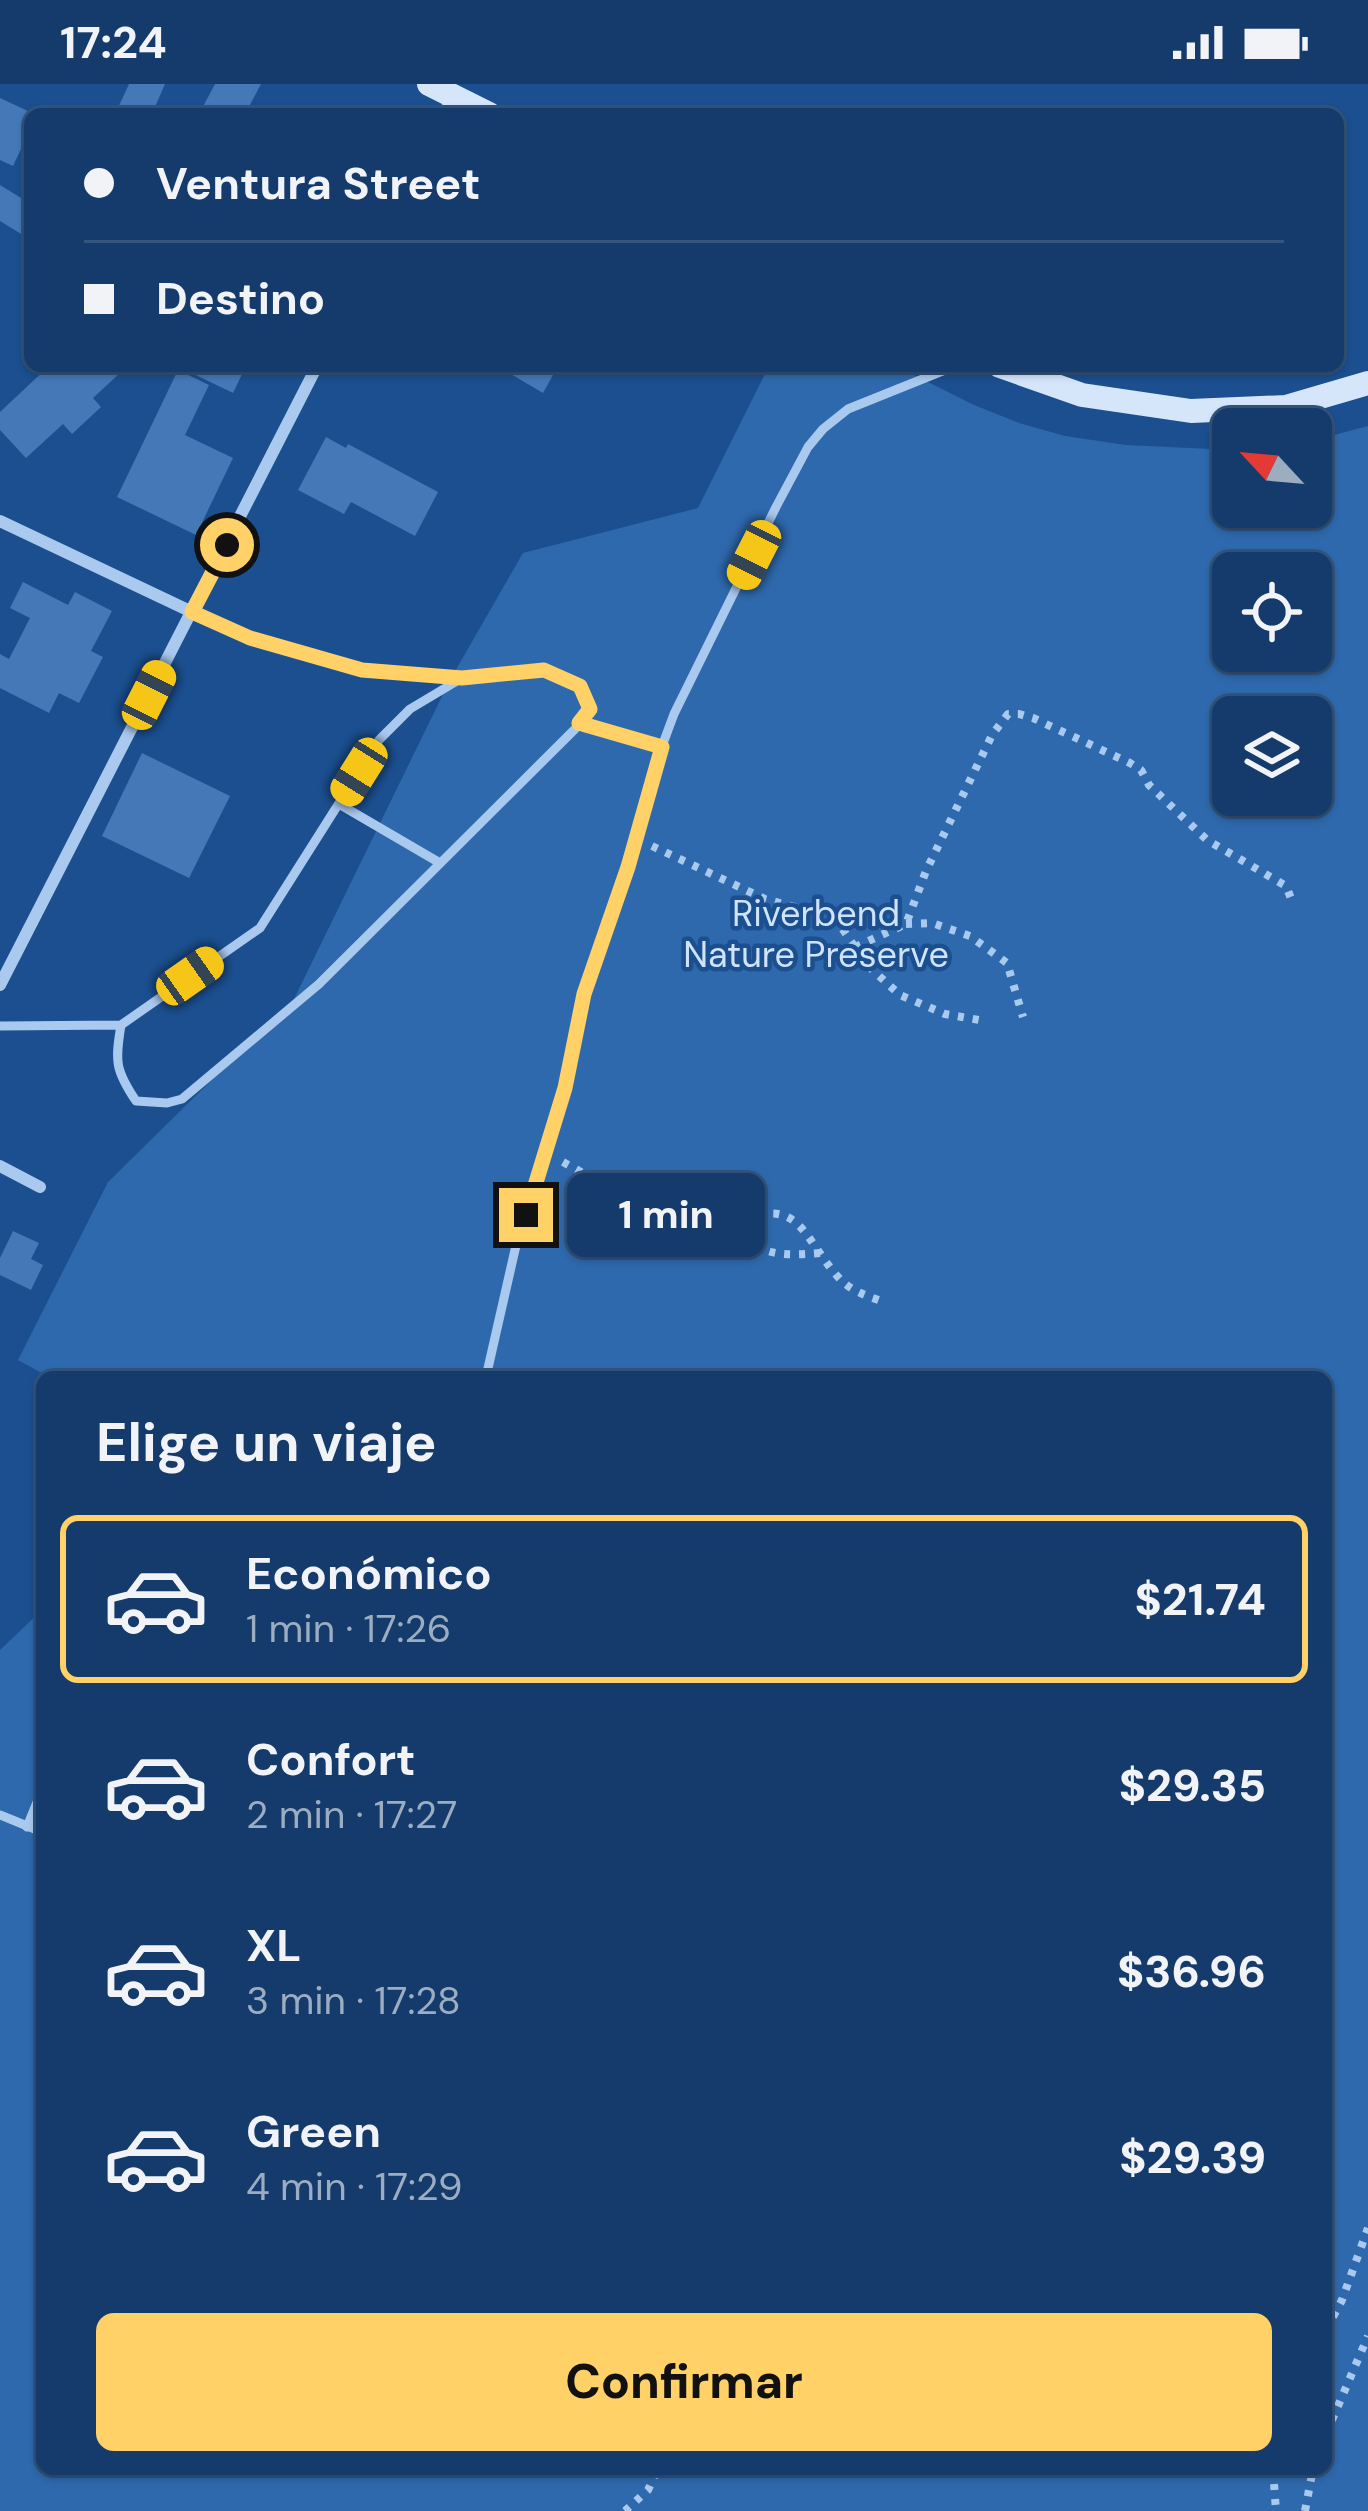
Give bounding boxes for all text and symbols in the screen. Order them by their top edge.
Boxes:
text: 17:24 [60,13,167,72]
text: Ventura Street [156,154,481,213]
text: Destino [156,269,325,328]
north arrow [1212,408,1332,528]
map controls [1212,408,1332,816]
car [722,515,786,595]
route start [200,518,254,572]
button: locate [1212,552,1332,672]
car [117,655,181,735]
button: layers [1212,696,1332,816]
car [325,732,393,812]
park label: Riverbend Nature Preserve [683,890,949,978]
car [150,941,230,1011]
callout: 1 min [568,1173,766,1257]
route end [499,1188,553,1242]
text: 1 min [618,1189,714,1240]
text: Elige un viaje [96,1407,437,1478]
text: Económico [246,1544,492,1603]
icon: car [102,1545,210,1653]
text: $21.74 [1135,1570,1266,1629]
text: 1 min · 17:26 [246,1603,451,1654]
text: Confort [246,1730,416,1789]
icon: car [102,1731,210,1839]
text: $29.35 [1119,1756,1266,1815]
text: 2 min · 17:27 [246,1789,457,1840]
text: XL [246,1916,301,1975]
icon: car [102,1917,210,2025]
text: $36.96 [1117,1942,1266,2001]
text: 3 min · 17:28 [246,1975,461,2026]
text: Green [246,2102,381,2161]
icon: car [102,2103,210,2211]
text: $29.39 [1119,2128,1266,2187]
text: 4 min · 17:29 [246,2161,462,2212]
button: Confirmar [96,2313,1272,2451]

